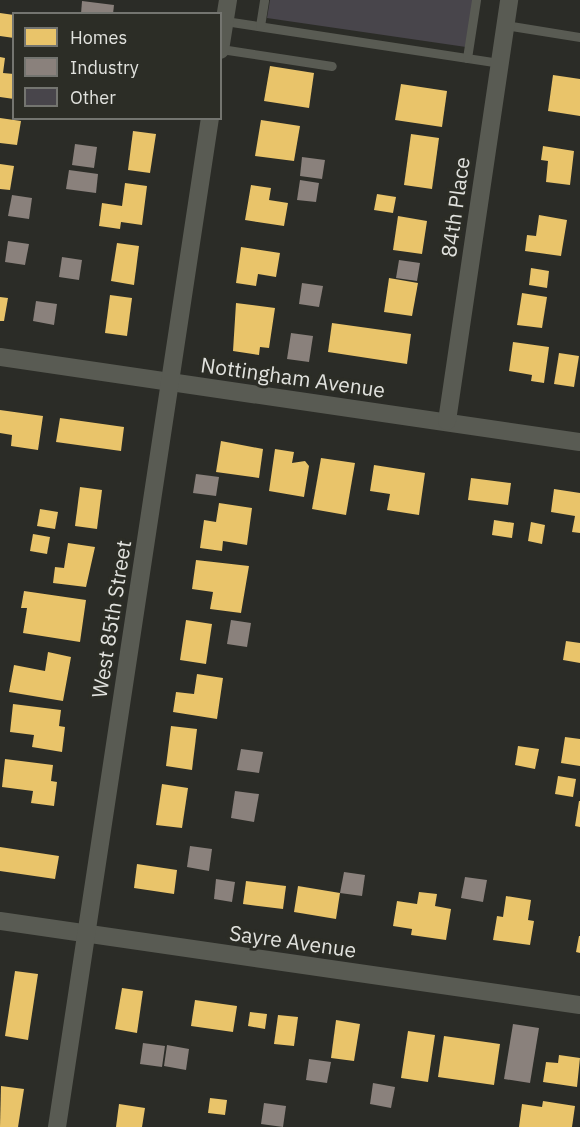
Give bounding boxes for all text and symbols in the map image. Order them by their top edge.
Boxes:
legend [12,12,222,120]
text: Homes [70,26,127,49]
text: Industry [70,56,139,79]
text: Other [70,86,116,109]
street label: 84th Place [435,155,475,259]
street label: Nottingham Avenue [199,352,387,402]
street label: West 85th Street [86,538,136,700]
street label: Sayre Avenue [228,920,358,962]

